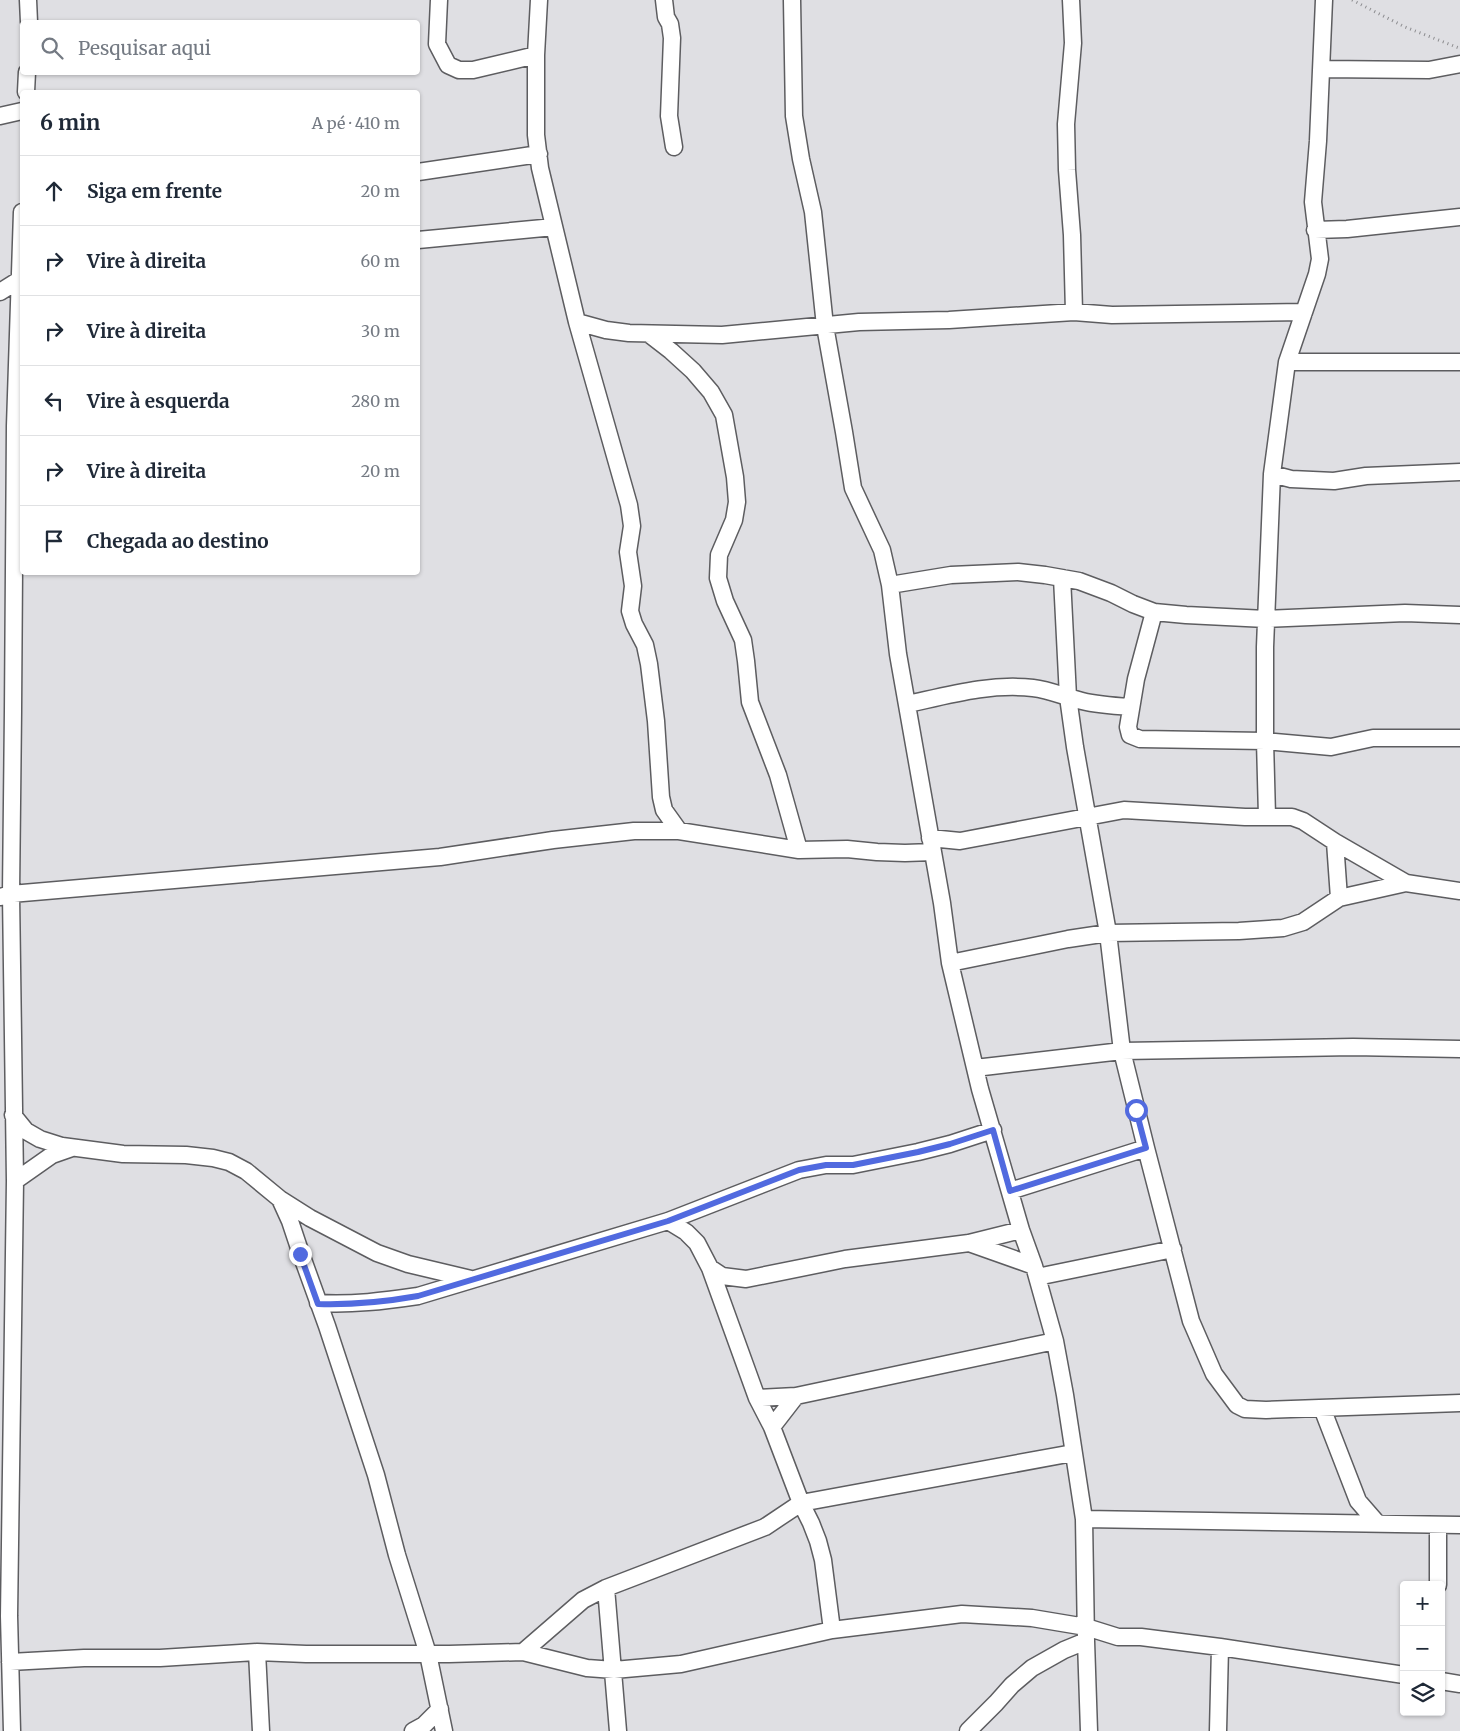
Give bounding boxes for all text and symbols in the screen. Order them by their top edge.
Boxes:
search box [20,20,420,75]
icon: search [38,34,66,62]
text: Pesquisar aqui [78,36,211,60]
text: 6 min [40,109,100,136]
text: A pé · 410 m [312,113,400,133]
icon: ahead [40,177,68,205]
text: Siga em frente [87,179,222,203]
text: 20 m [361,181,400,201]
icon: right [40,247,68,275]
text: Vire à direita [87,249,206,273]
text: 60 m [360,251,400,271]
icon: right [40,317,68,345]
text: Vire à direita [87,319,206,343]
text: 30 m [361,321,400,341]
icon: left [40,387,68,415]
text: Vire à esquerda [87,389,230,413]
text: 280 m [351,391,400,411]
icon: right [40,457,68,485]
text: Vire à direita [87,459,206,483]
text: 20 m [361,461,400,481]
icon: arrive [40,527,68,555]
text: Chegada ao destino [87,529,269,553]
route start [1125,1099,1148,1122]
route end [289,1243,312,1266]
map controls [1400,1581,1445,1716]
button: + [1400,1581,1445,1626]
button: − [1400,1626,1445,1671]
button: layers [1400,1671,1445,1716]

